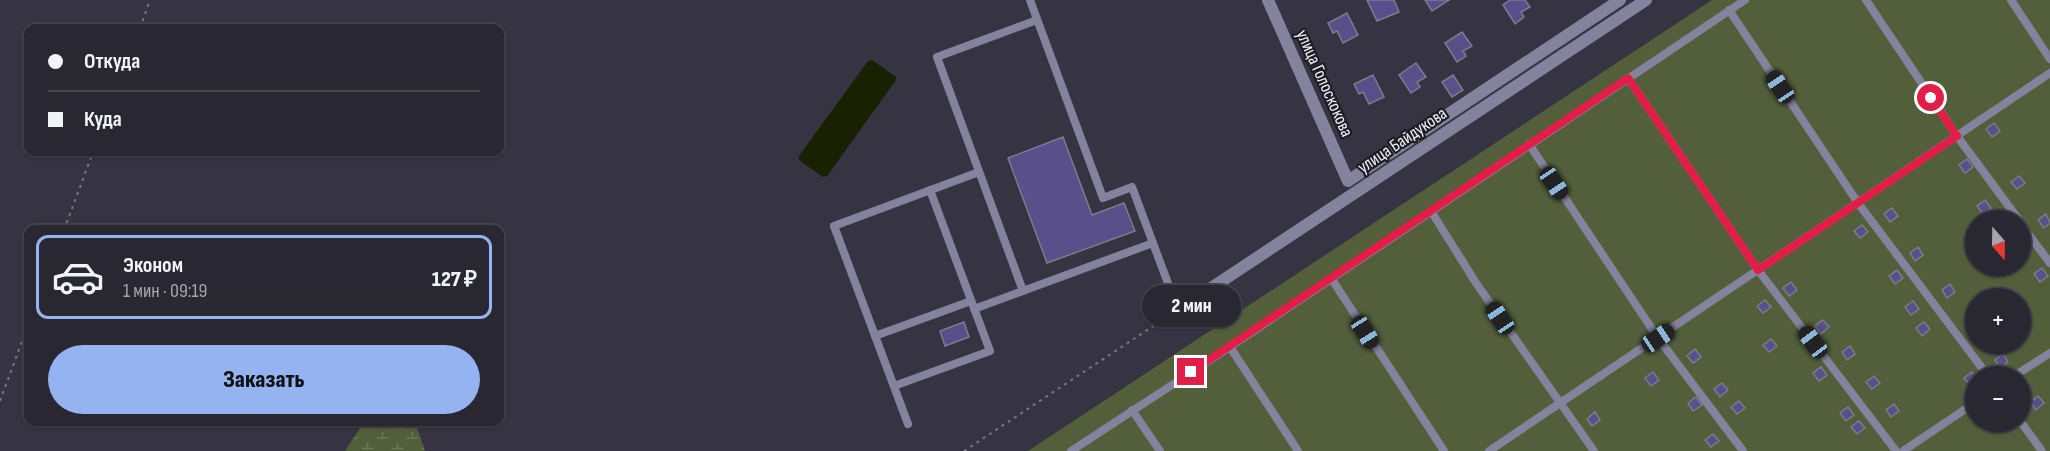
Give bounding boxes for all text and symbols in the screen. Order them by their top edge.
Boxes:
street label: улица Голоскокова [1292,26,1358,140]
text: Откуда [84,48,140,75]
car [1762,67,1798,107]
route start [1917,84,1944,111]
street label: улица Байдукова [1354,103,1451,178]
text: Куда [84,106,122,133]
car [1536,163,1572,203]
north arrow [1965,210,2031,276]
map controls [1965,210,2031,432]
icon: car [51,250,105,304]
text: Эконом [123,252,183,279]
text: 127 ₽ [432,266,477,293]
text: 1 мин · 09:19 [123,279,207,303]
callout: 2 мин [1142,285,1240,327]
button: + [1965,288,2031,354]
text: 2 мин [1171,294,1212,318]
car [1482,298,1518,338]
car [1348,312,1382,352]
car [1638,320,1678,356]
car [1795,322,1831,362]
button: Заказать [48,345,480,414]
route end [1177,358,1204,385]
button: − [1965,366,2031,432]

